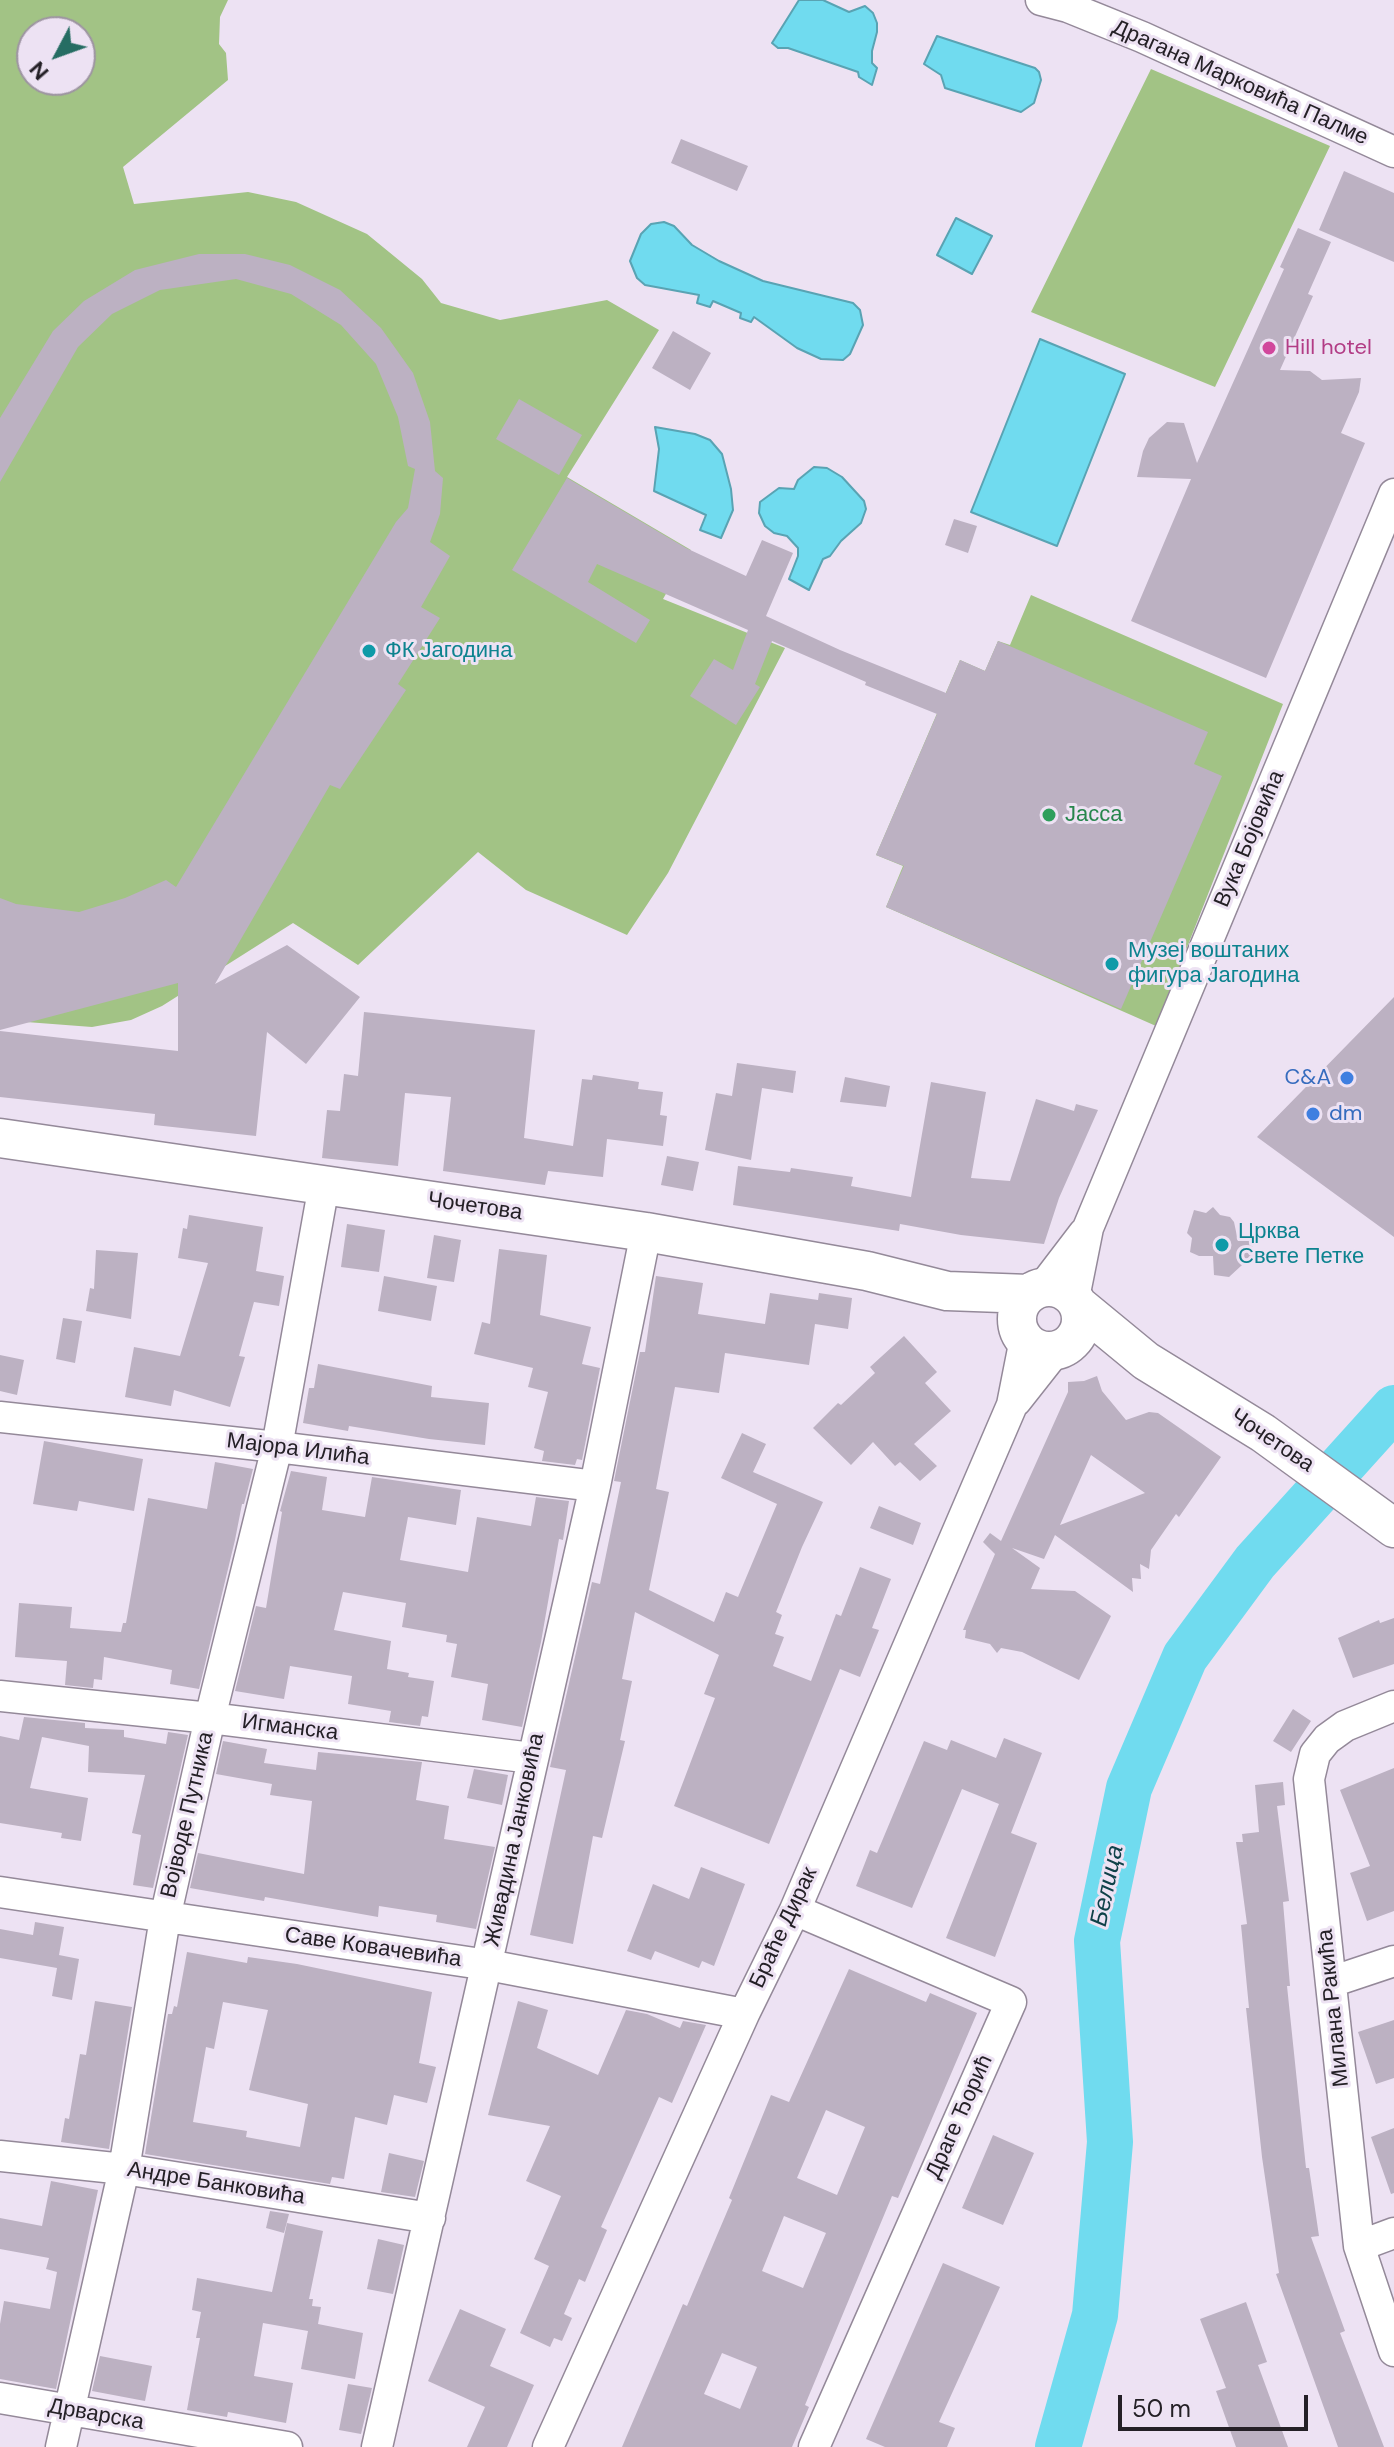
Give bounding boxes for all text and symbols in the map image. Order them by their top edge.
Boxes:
street label: Драгана Марковића Палме [1108,15,1372,151]
north arrow [16,16,96,96]
text: N [23,55,55,86]
place label: Hill hotel [1285,335,1372,361]
marker: Hill hotel [1260,339,1278,357]
place label: ФК Јагодина [385,638,512,664]
marker: ФК Јагодина [360,642,378,660]
street label: Вука Бојовића [1209,767,1291,911]
place label: Јасса [1065,802,1122,828]
marker: Јасса [1040,806,1058,824]
place label: Музеј воштаних фигура Јагодина [1128,938,1300,990]
marker: Музеј воштаних фигура Јагодина [1103,955,1121,973]
place label: C&A [1284,1065,1331,1091]
marker: C&A [1338,1069,1356,1087]
place label: dm [1329,1101,1362,1127]
marker: dm [1304,1105,1322,1123]
street label: Чочетова [426,1187,524,1227]
place label: Црква Свете Петке [1238,1219,1364,1270]
marker: Црква Свете Петке [1213,1236,1231,1254]
street label: Чочетова [1225,1403,1319,1479]
street label: Мајора Илића [225,1428,371,1472]
street label: Игманска [240,1709,340,1747]
street label: Војводе Путника [156,1729,220,1901]
street label: Живадина Јанковића [479,1731,551,1949]
water label: Белица [1085,1843,1131,1929]
street label: Браће Дирак [744,1863,824,1993]
street label: Саве Ковачевића [283,1923,463,1973]
street label: Милана Ракића [1313,1928,1355,2088]
street label: Драге Ђорић [921,2051,999,2183]
street label: Андре Банковића [125,2157,307,2211]
scale bar [1122,2379,1312,2429]
text: 50 m [1132,2393,1191,2424]
street label: Дрварска [46,2394,146,2436]

